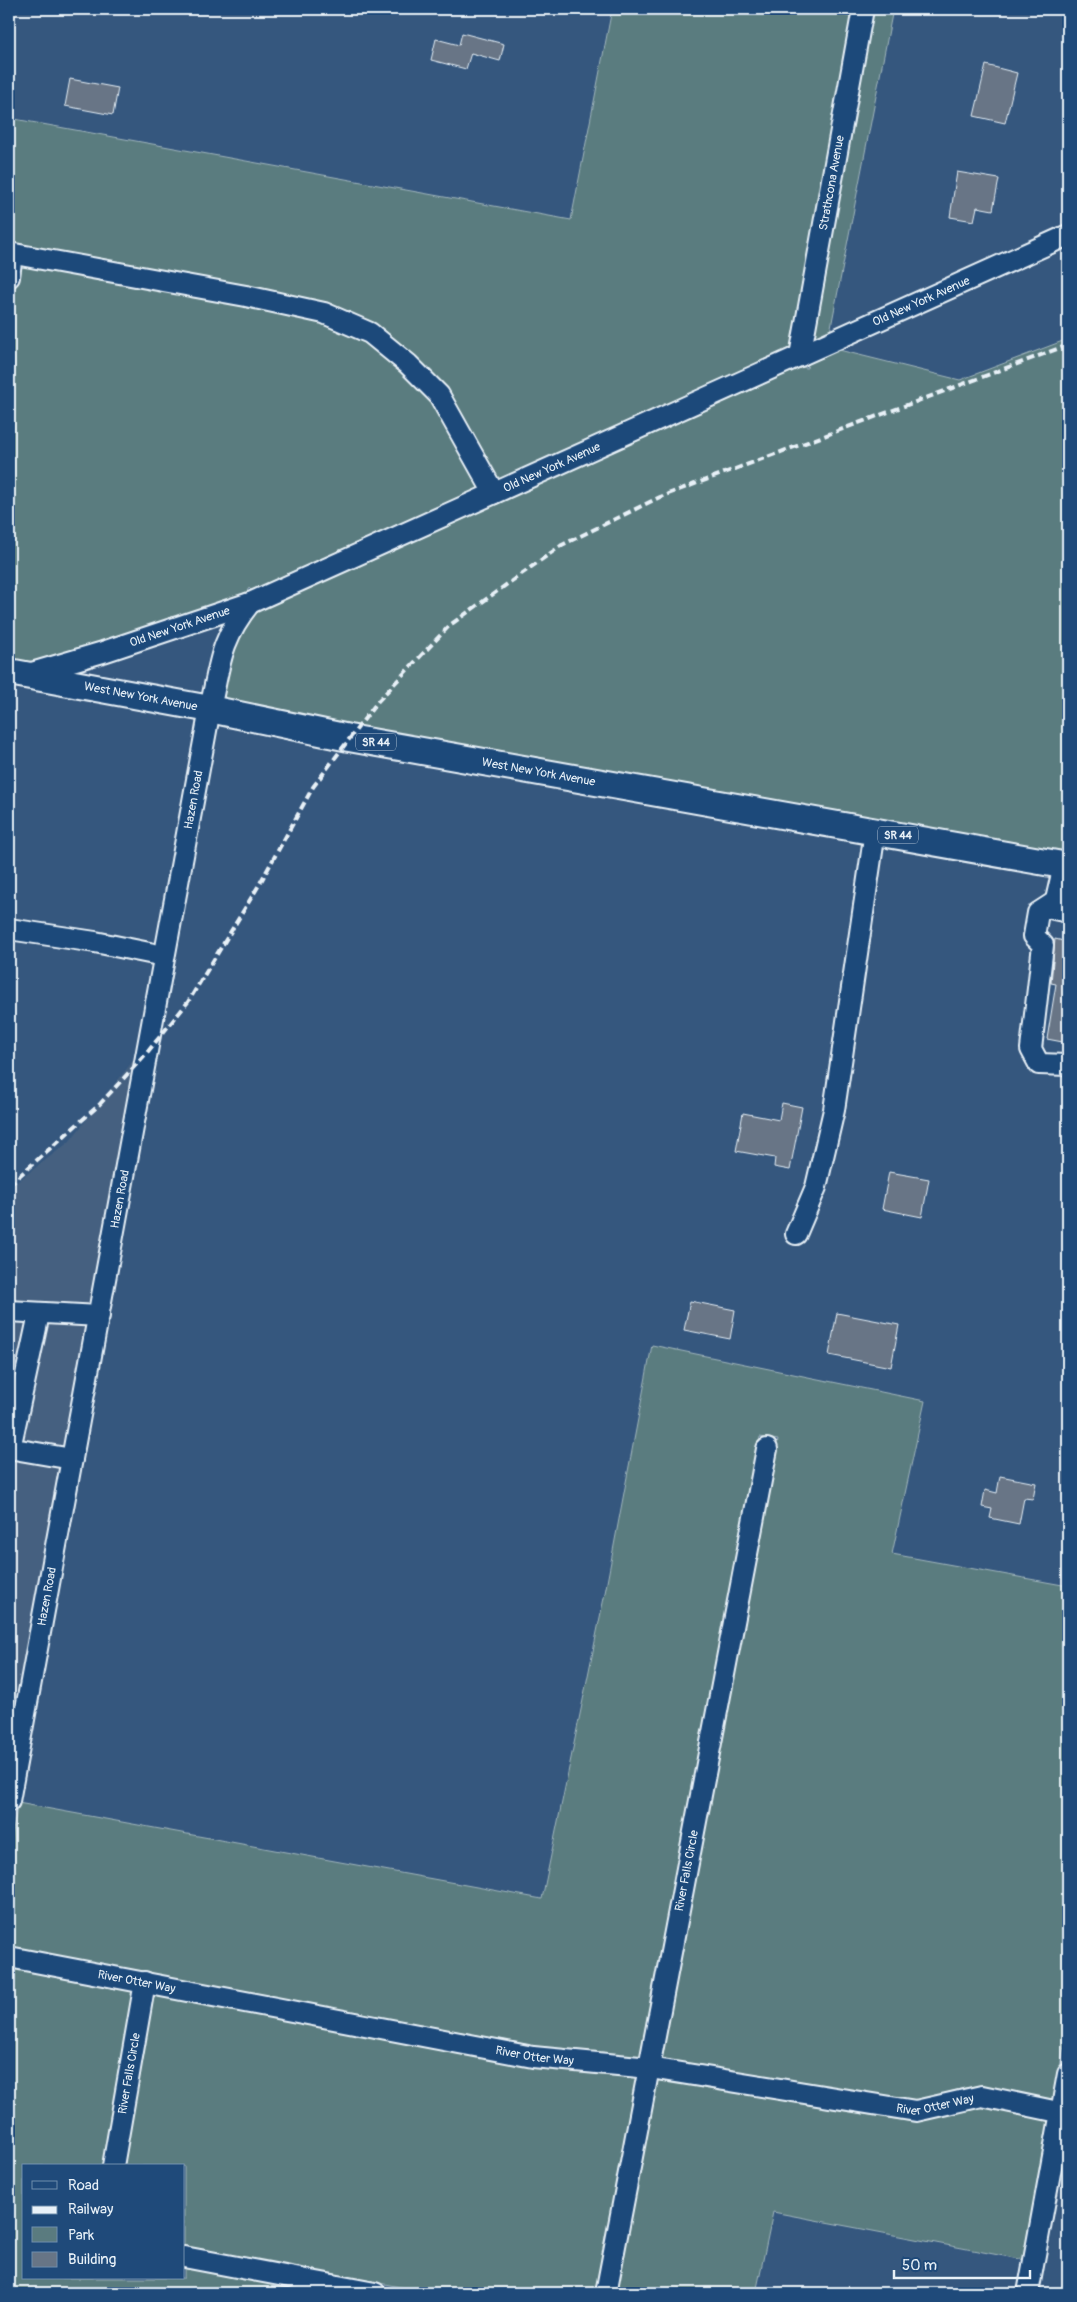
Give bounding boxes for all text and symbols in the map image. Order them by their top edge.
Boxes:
street label: Strathcona Avenue [816,134,848,232]
street label: Old New York Avenue [870,273,972,330]
street label: Old New York Avenue [501,439,603,496]
street label: Old New York Avenue [128,603,232,651]
street label: West New York Avenue [83,679,199,715]
road number: SR 44 [356,734,396,750]
street label: West New York Avenue [481,755,597,790]
street label: Hazen Road [181,769,207,831]
road number: SR 44 [878,826,918,844]
street label: Hazen Road [108,1169,133,1230]
street label: Hazen Road [34,1566,60,1627]
street label: River Falls Circle [672,1829,702,1913]
street label: River Otter Way [96,1967,177,1997]
street label: River Falls Circle [115,2032,144,2115]
street label: River Otter Way [494,2043,574,2069]
street label: River Otter Way [895,2091,975,2119]
legend [22,2164,185,2280]
text: Road [68,2176,99,2195]
text: Railway [68,2200,114,2219]
text: Park [68,2226,95,2245]
scale bar [894,2247,1031,2279]
text: Building [68,2250,116,2269]
text: 50 m [902,2256,937,2275]

